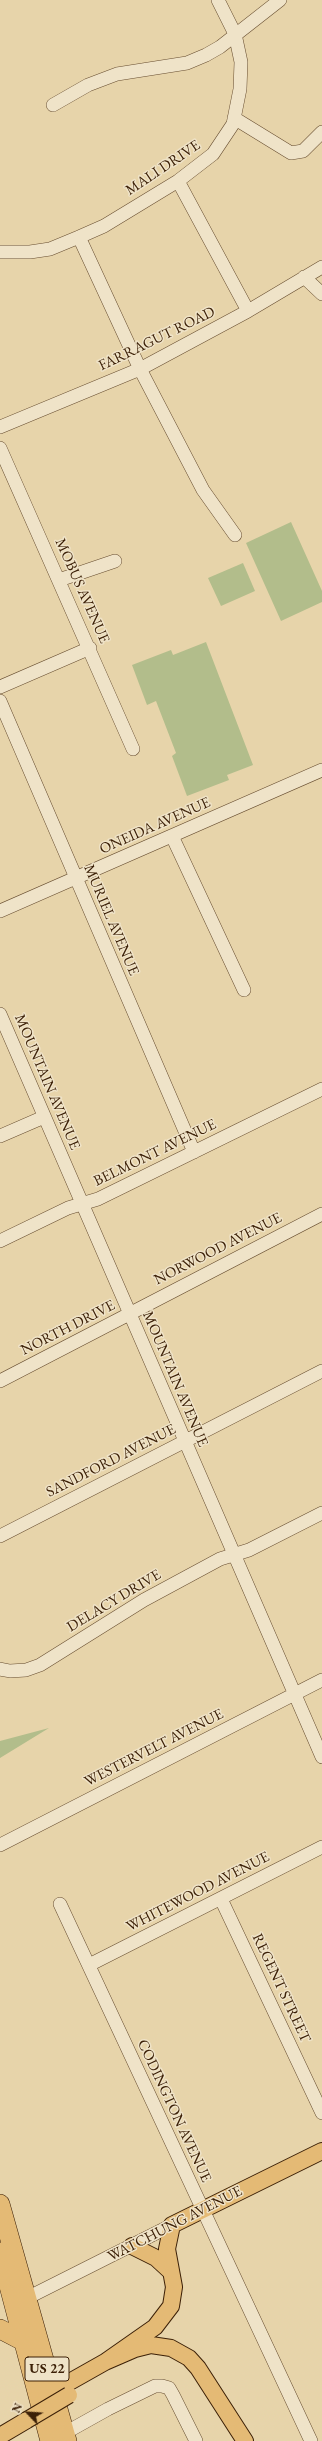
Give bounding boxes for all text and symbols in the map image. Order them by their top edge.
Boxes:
street label: MALI DRIVE [122,136,204,200]
street label: FARRAGUT ROAD [96,303,218,375]
street label: MOBUS AVENUE [51,536,113,646]
street label: ONEIDA AVENUE [97,794,213,858]
street label: MURIEL AVENUE [80,862,142,978]
street label: MOUNTAIN AVENUE [10,1012,84,1152]
street label: BELMONT AVENUE [91,1116,219,1190]
street label: NORWOOD AVENUE [151,1209,285,1289]
street label: NORTH DRIVE [18,1297,118,1359]
street label: MOUNTAIN AVENUE [138,1309,212,1449]
street label: SANDFORD AVENUE [43,1421,179,1501]
street label: DELACY DRIVE [64,1566,164,1636]
street label: WESTERVELT AVENUE [82,1705,226,1791]
street label: WHITEWOOD AVENUE [123,1848,273,1936]
street label: REGENT STREET [248,1931,314,2045]
street label: CODINGTON AVENUE [133,2037,215,2185]
street label: WATCHUNG AVENUE [105,2182,245,2266]
road number: US 22 [25,2357,69,2381]
north arrow [8,2393,48,2433]
text: N [9,2401,25,2415]

